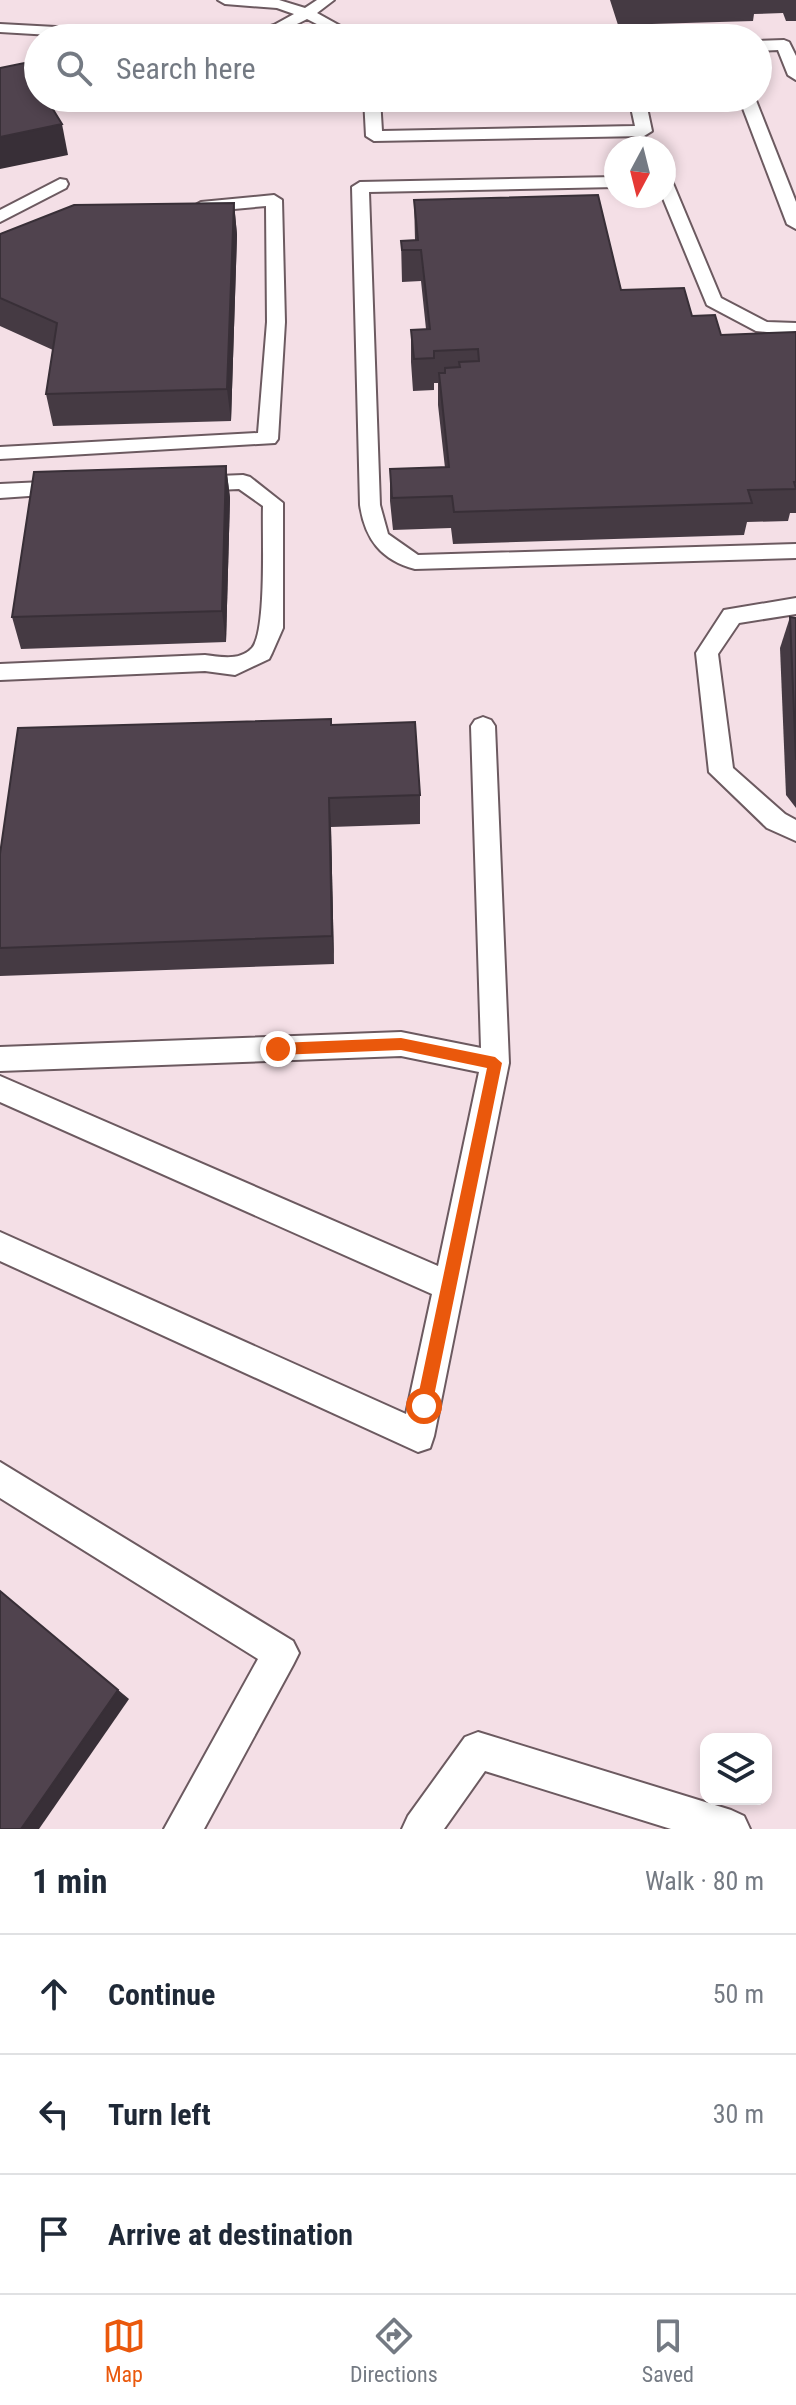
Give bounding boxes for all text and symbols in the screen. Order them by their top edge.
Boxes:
search box [24,24,772,112]
icon: search [52,46,96,90]
text: Search here [116,51,256,86]
north arrow [604,136,676,208]
route end [260,1031,296,1067]
route start [406,1388,442,1424]
map controls [700,1733,772,1805]
button: layers [700,1733,772,1805]
text: 1 min [32,1861,108,1901]
text: Walk · 80 m [645,1866,764,1896]
icon: ahead [32,1972,76,2016]
text: Continue [108,1977,215,2012]
text: 50 m [713,1979,764,2009]
icon: left [32,2092,76,2136]
text: Turn left [108,2097,211,2132]
text: 30 m [713,2099,764,2129]
icon: arrive [32,2212,76,2256]
text: Arrive at destination [108,2217,353,2252]
tab: Map [102,2314,146,2387]
tab: Directions [350,2314,438,2387]
tab: Saved [642,2314,694,2387]

